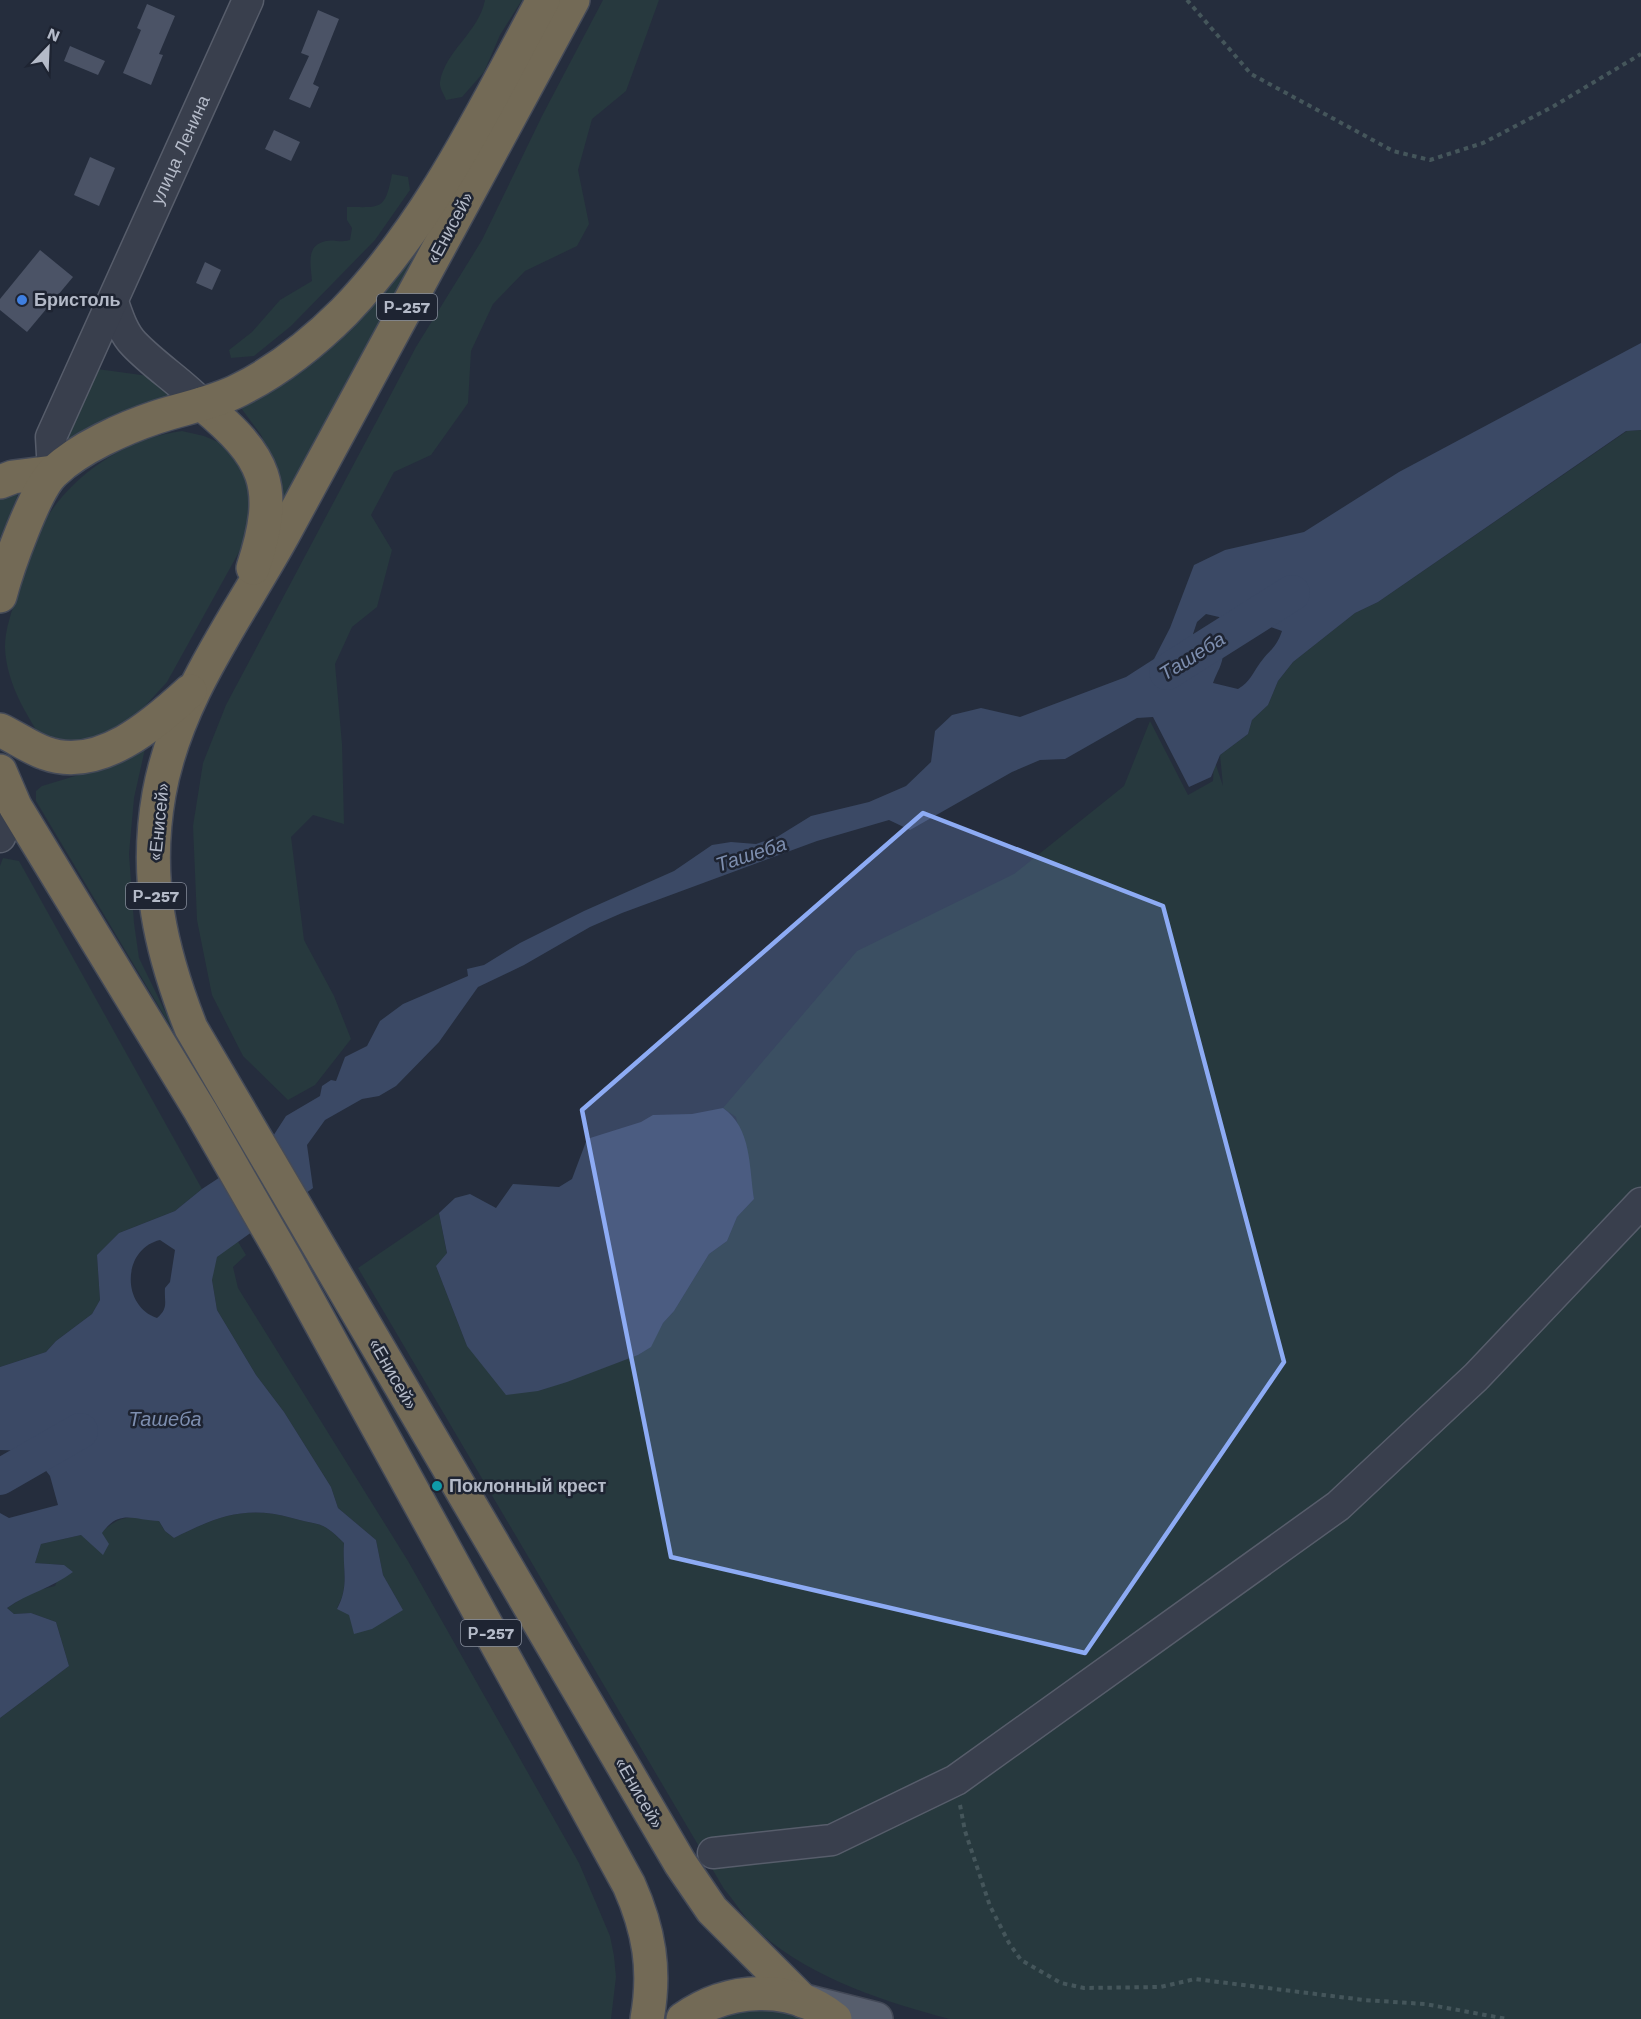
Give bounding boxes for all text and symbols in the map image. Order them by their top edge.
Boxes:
north arrow [18,18,78,78]
text: N [44,24,63,46]
street label: улица Ленина [146,91,214,208]
street label: «Енисей» [422,188,477,267]
place label: Бристоль [34,289,121,310]
marker: Бристоль [15,293,29,307]
road number: Р-257 [377,294,437,320]
water label: Ташеба [1155,626,1229,686]
street label: «Енисей» [144,782,173,862]
water label: Ташеба [713,831,789,877]
road number: Р-257 [126,883,186,909]
street label: «Енисей» [365,1334,422,1413]
water label: Ташеба [129,1407,202,1431]
place label: Поклонный крест [449,1475,606,1496]
marker: Поклонный крест [430,1479,444,1493]
road number: Р-257 [461,1620,521,1646]
street label: «Енисей» [611,1753,668,1832]

